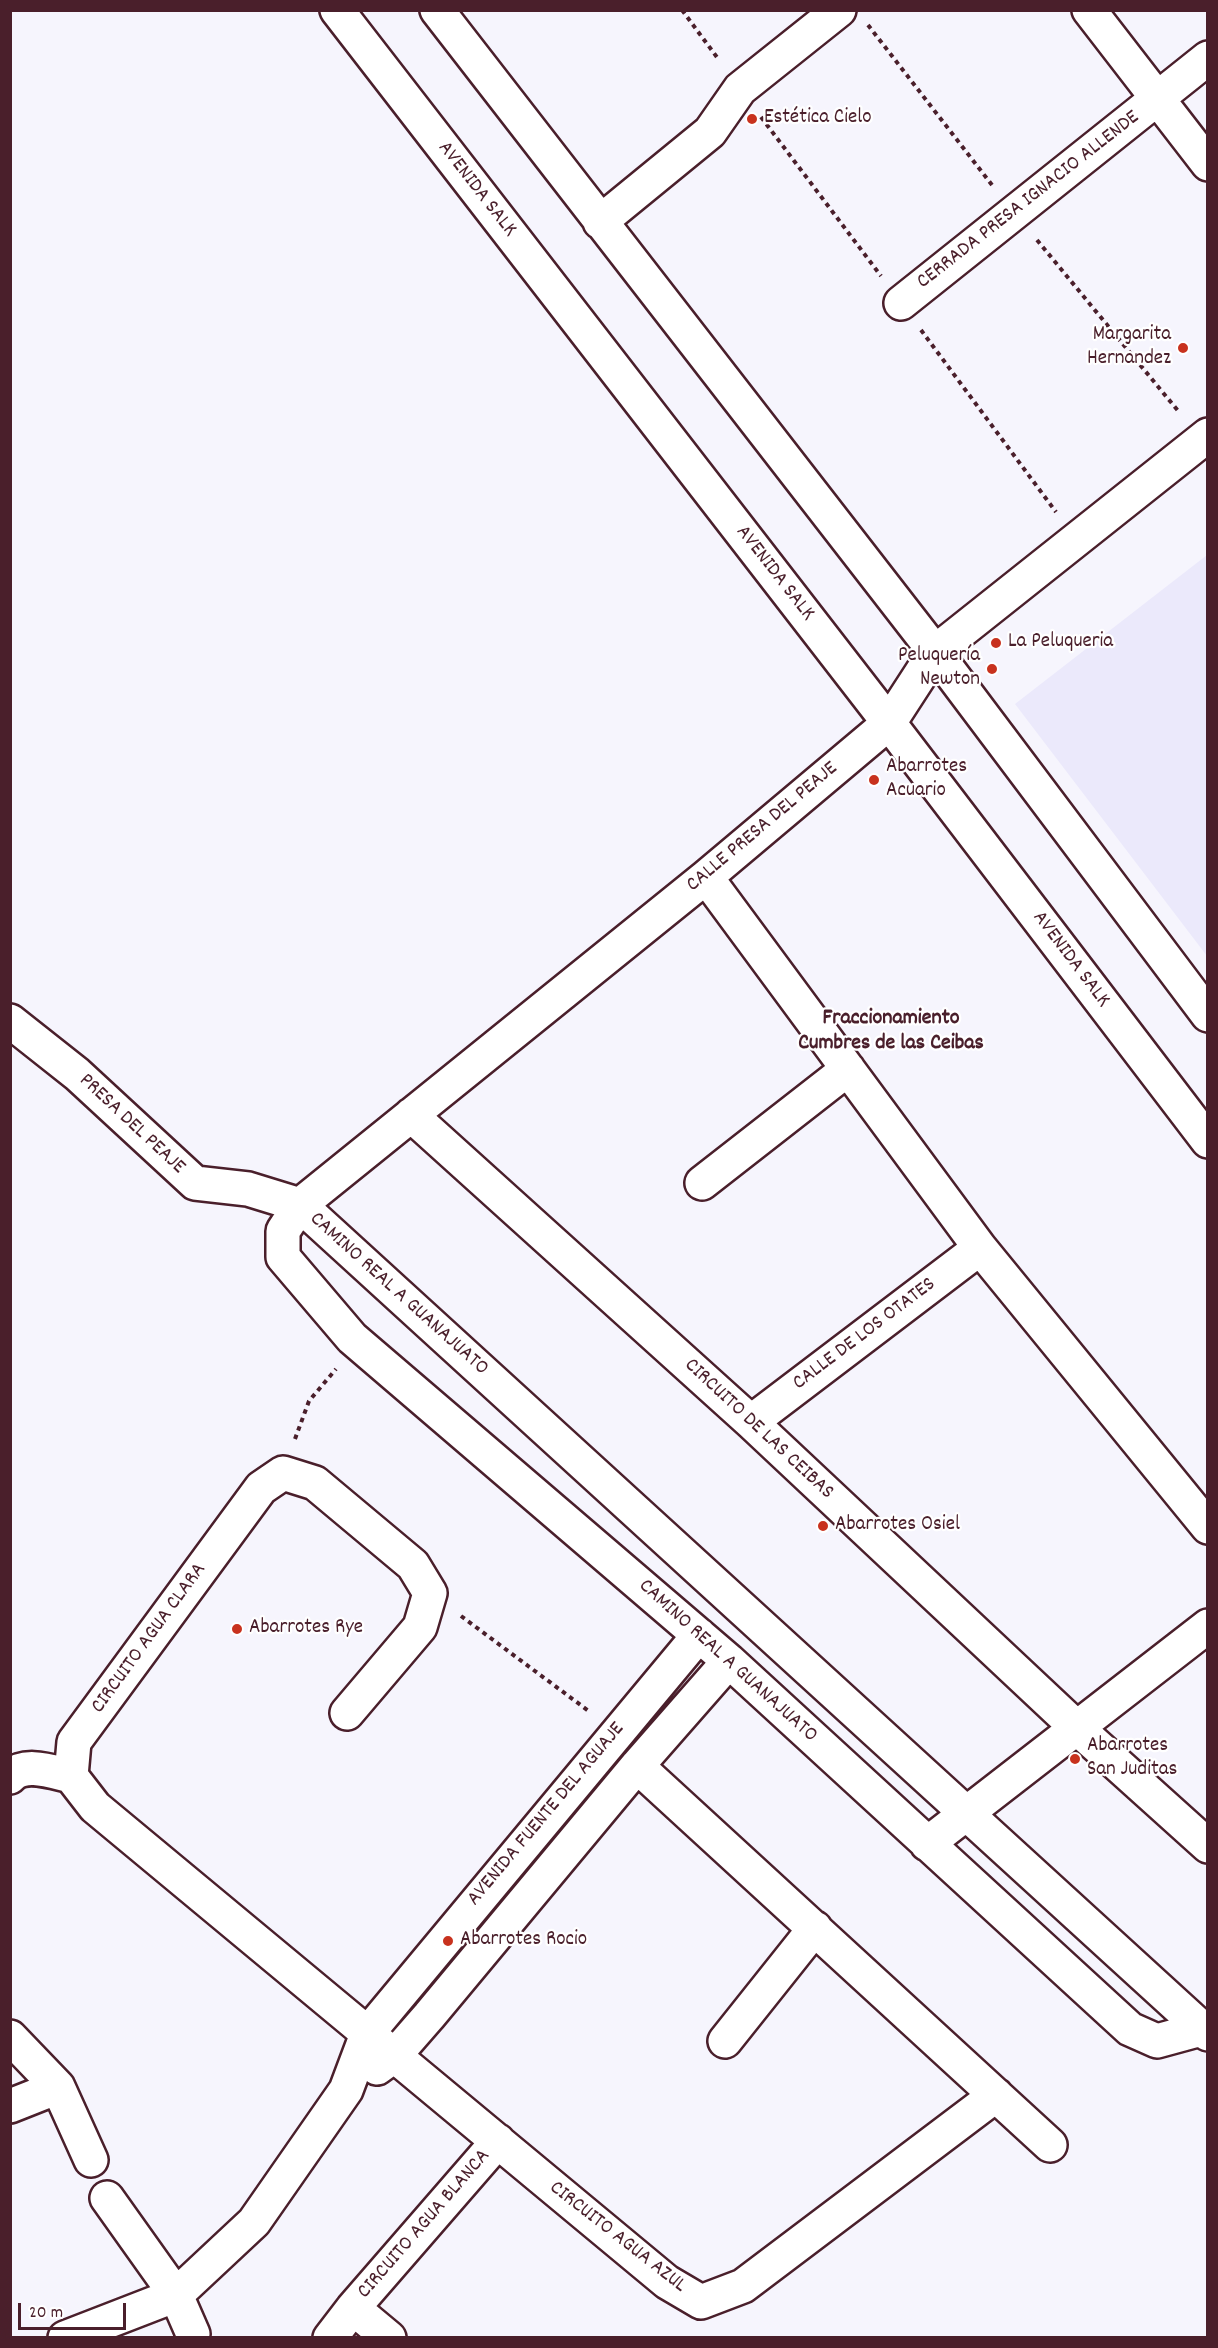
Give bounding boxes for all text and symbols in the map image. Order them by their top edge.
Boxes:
place label: Estética Cielo [764,106,872,132]
street label: CERRADA PRESA IGNACIO ALLENDE [913,106,1145,296]
marker: Estética Cielo [745,112,759,126]
street label: AVENIDA SALK [431,137,521,243]
place label: Margarita Hernandez [1087,323,1171,373]
marker: Margarita Hernandez [1176,341,1190,355]
street label: AVENIDA SALK [729,521,819,627]
place label: La Peluqueria [1008,630,1113,656]
marker: La Peluqueria [989,636,1003,650]
place label: Peluquería Newton [898,644,980,694]
marker: Peluquería Newton [985,662,999,676]
place label: Abarrotes Acuario [886,755,967,805]
street label: CALLE PRESA DEL PEAJE [682,757,844,899]
marker: Abarrotes Acuario [867,773,881,787]
street label: AVENIDA SALK [1026,907,1114,1013]
district label: Fraccionamiento Cumbres de las Ceibas [798,1007,984,1058]
street label: PRESA DEL PEAJE [73,1069,189,1181]
street label: CAMINO REAL A GUANAJUATO [303,1208,493,1382]
street label: CALLE DE LOS OTATES [789,1273,941,1397]
street label: CIRCUITO DE LAS CEIBAS [678,1354,838,1506]
place label: Abarrotes Osiel [835,1513,960,1539]
marker: Abarrotes Osiel [816,1519,830,1533]
street label: CIRCUITO AGUA CLARA [87,1559,213,1719]
street label: CAMINO REAL A GUANAJUATO [632,1575,822,1749]
place label: Abarrotes Rye [249,1616,363,1642]
marker: Abarrotes Rye [230,1622,244,1636]
street label: AVENIDA FUENTE DEL AGUAJE [463,1718,631,1912]
place label: Abarrotes San Juditas [1087,1734,1177,1784]
marker: Abarrotes San Juditas [1068,1752,1082,1766]
place label: Abarrotes Rocio [460,1928,587,1954]
marker: Abarrotes Rocio [441,1934,455,1948]
street label: CIRCUITO AGUA BLANCA [353,2145,497,2305]
street label: CIRCUITO AGUA AZUL [543,2177,691,2299]
scale bar [21,2291,129,2329]
text: 20 m [29,2301,63,2326]

